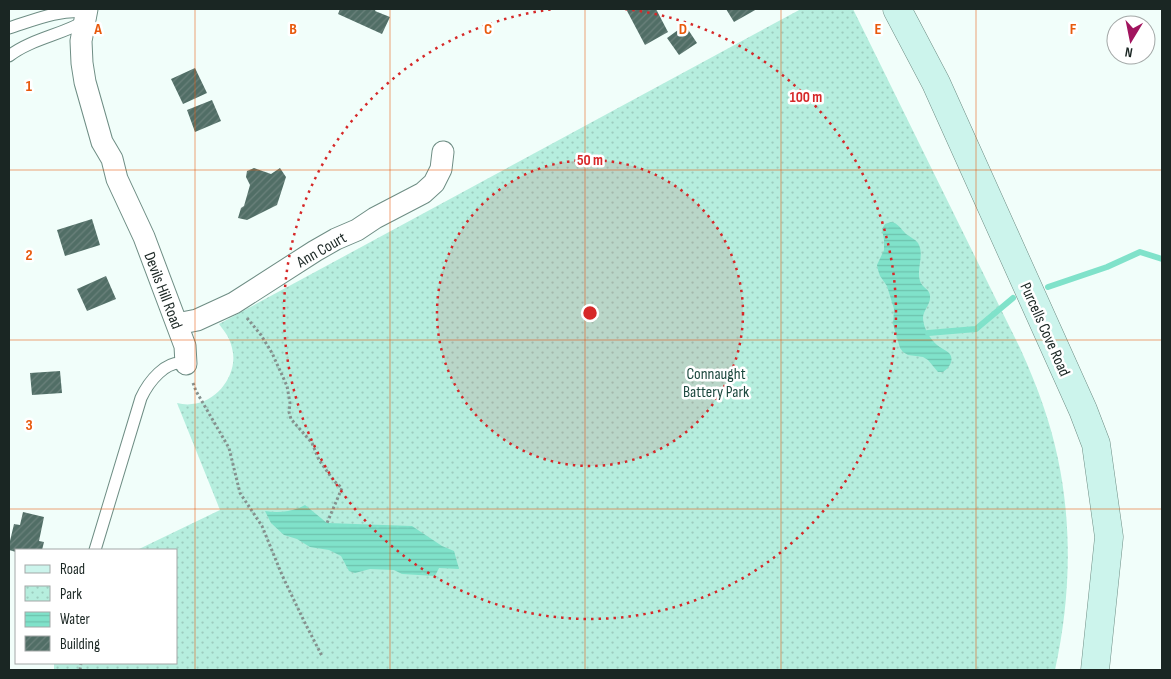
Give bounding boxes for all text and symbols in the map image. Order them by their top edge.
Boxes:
north arrow [1106,15,1156,65]
text: A [93,20,102,39]
text: B [289,20,297,39]
text: C [484,20,492,39]
text: D [679,20,687,39]
text: E [875,20,882,39]
text: F [1070,20,1077,39]
text: N [1124,43,1134,61]
text: 1 [26,77,33,96]
text: 100 m [790,88,822,107]
text: 50 m [577,151,603,170]
street label: Ann Court [293,229,350,273]
text: 2 [25,246,33,265]
street label: Devils Hill Road [139,249,186,332]
street label: Purcells Cove Road [1015,280,1074,379]
centre of rings [581,304,599,322]
park label: Connaught Battery Park [683,365,749,402]
text: 3 [25,416,33,435]
legend [15,549,178,664]
text: Road [60,560,85,579]
text: Park [60,585,82,604]
text: Water [60,610,91,629]
text: Building [60,635,100,654]

